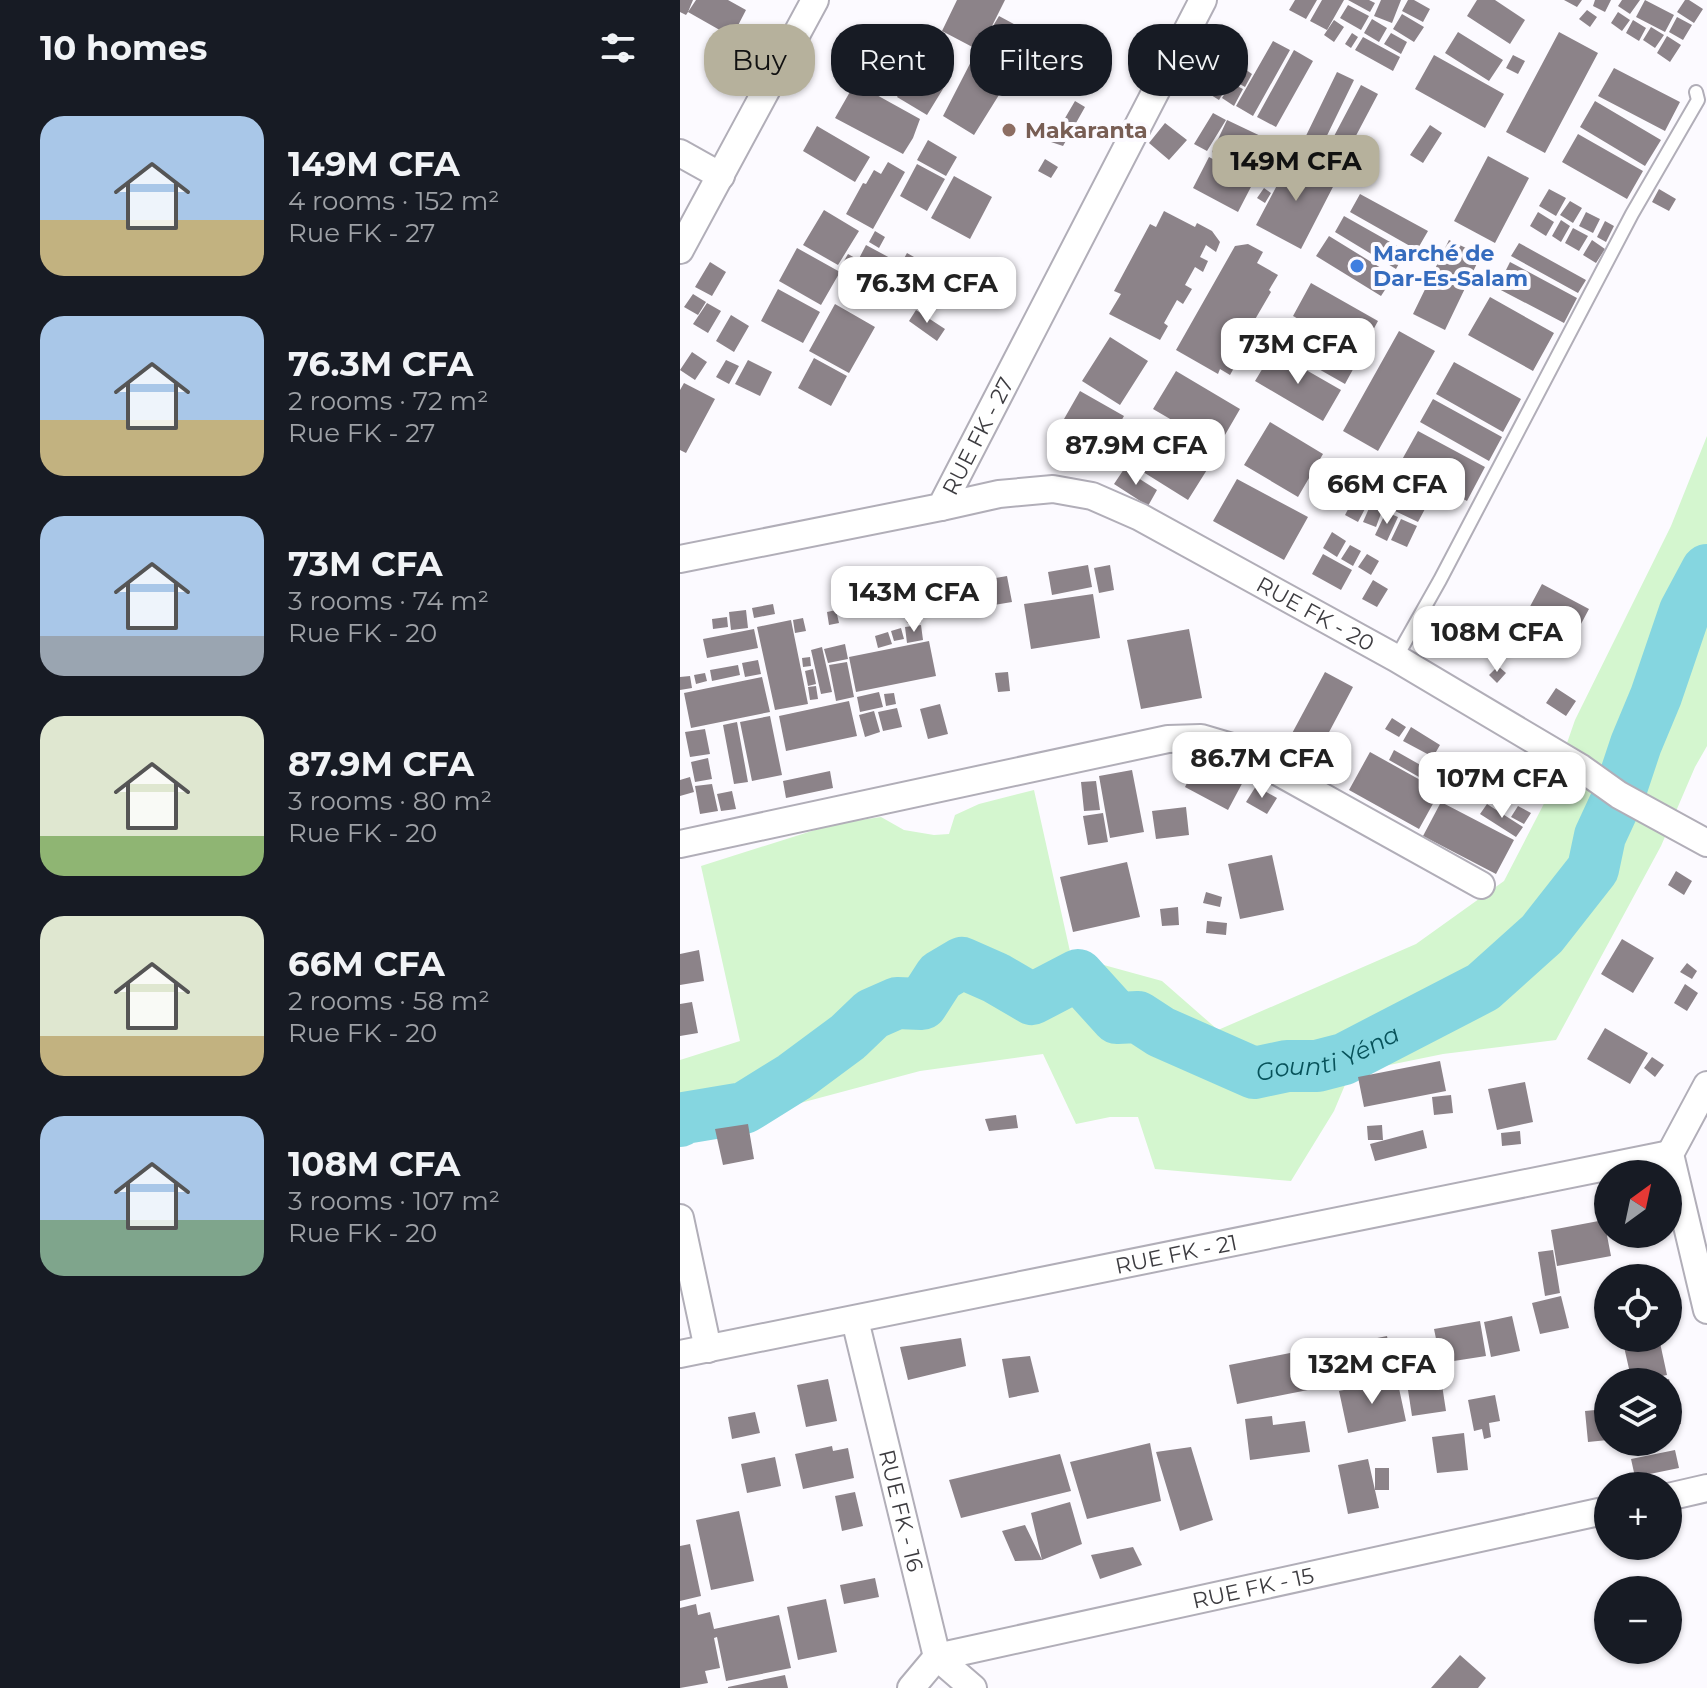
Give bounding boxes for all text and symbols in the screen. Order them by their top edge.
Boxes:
chip: Buy [704,24,815,96]
chip: Rent [831,24,954,96]
chip: Filters [970,24,1112,96]
chip: New [1128,24,1248,96]
icon: filters [596,26,640,70]
text: 10 homes [40,27,207,69]
place label: Makaranta [1025,117,1148,144]
marker: Makaranta [1000,121,1018,139]
pin: 149M CFA [1213,135,1379,203]
text: 149M CFA [288,143,460,185]
text: 149M CFA [1230,145,1362,177]
icon: home [104,148,200,244]
text: 4 rooms · 152 m² [288,185,499,217]
text: Rue FK - 27 [288,217,435,249]
place label: Marché de Dar-Es-Salam [1373,240,1528,292]
pin: 76.3M CFA [835,257,1019,325]
marker: Marché de Dar-Es-Salam [1348,257,1366,275]
text: 76.3M CFA [856,267,998,299]
pin: 73M CFA [1224,318,1372,386]
text: 73M CFA [1239,328,1357,360]
text: 76.3M CFA [288,343,473,385]
icon: home [104,348,200,444]
street label: RUE FK - 27 [936,373,1019,499]
text: 2 rooms · 72 m² [288,385,488,417]
text: Rue FK - 27 [288,417,435,449]
pin: 87.9M CFA [1044,419,1228,487]
text: 87.9M CFA [1065,429,1207,461]
pin: 66M CFA [1313,458,1461,526]
text: 66M CFA [1327,468,1447,500]
text: 73M CFA [288,543,442,585]
icon: home [104,548,200,644]
pin: 143M CFA [831,566,997,634]
street label: RUE FK - 20 [1252,570,1379,657]
text: 143M CFA [849,576,979,608]
text: 3 rooms · 74 m² [288,585,489,617]
pin: 108M CFA [1414,606,1580,674]
text: 108M CFA [1431,616,1563,648]
text: Rue FK - 20 [288,617,437,649]
pin: 86.7M CFA [1170,732,1354,800]
text: 86.7M CFA [1190,742,1334,774]
text: 87.9M CFA [288,743,474,785]
icon: home [104,748,200,844]
pin: 107M CFA [1419,752,1585,820]
text: 107M CFA [1437,762,1567,794]
text: 3 rooms · 80 m² [288,785,492,817]
text: Rue FK - 20 [288,817,437,849]
text: 66M CFA [288,943,445,985]
icon: home [104,948,200,1044]
text: 2 rooms · 58 m² [288,985,490,1017]
text: Rue FK - 20 [288,1017,437,1049]
water label: Gounti Yéna [1253,1018,1404,1087]
text: 108M CFA [288,1143,460,1185]
icon: home [104,1148,200,1244]
north arrow [1594,1160,1682,1248]
map controls [1594,1160,1682,1664]
text: 3 rooms · 107 m² [288,1185,500,1217]
text: Rue FK - 20 [288,1217,437,1249]
street label: RUE FK - 21 [1113,1228,1239,1279]
button: locate [1594,1264,1682,1352]
pin: 132M CFA [1289,1338,1455,1406]
text: 132M CFA [1308,1348,1436,1380]
button: layers [1594,1368,1682,1456]
street label: RUE FK - 16 [873,1447,929,1574]
button: + [1594,1472,1682,1560]
street label: RUE FK - 15 [1190,1561,1316,1614]
button: − [1594,1576,1682,1664]

